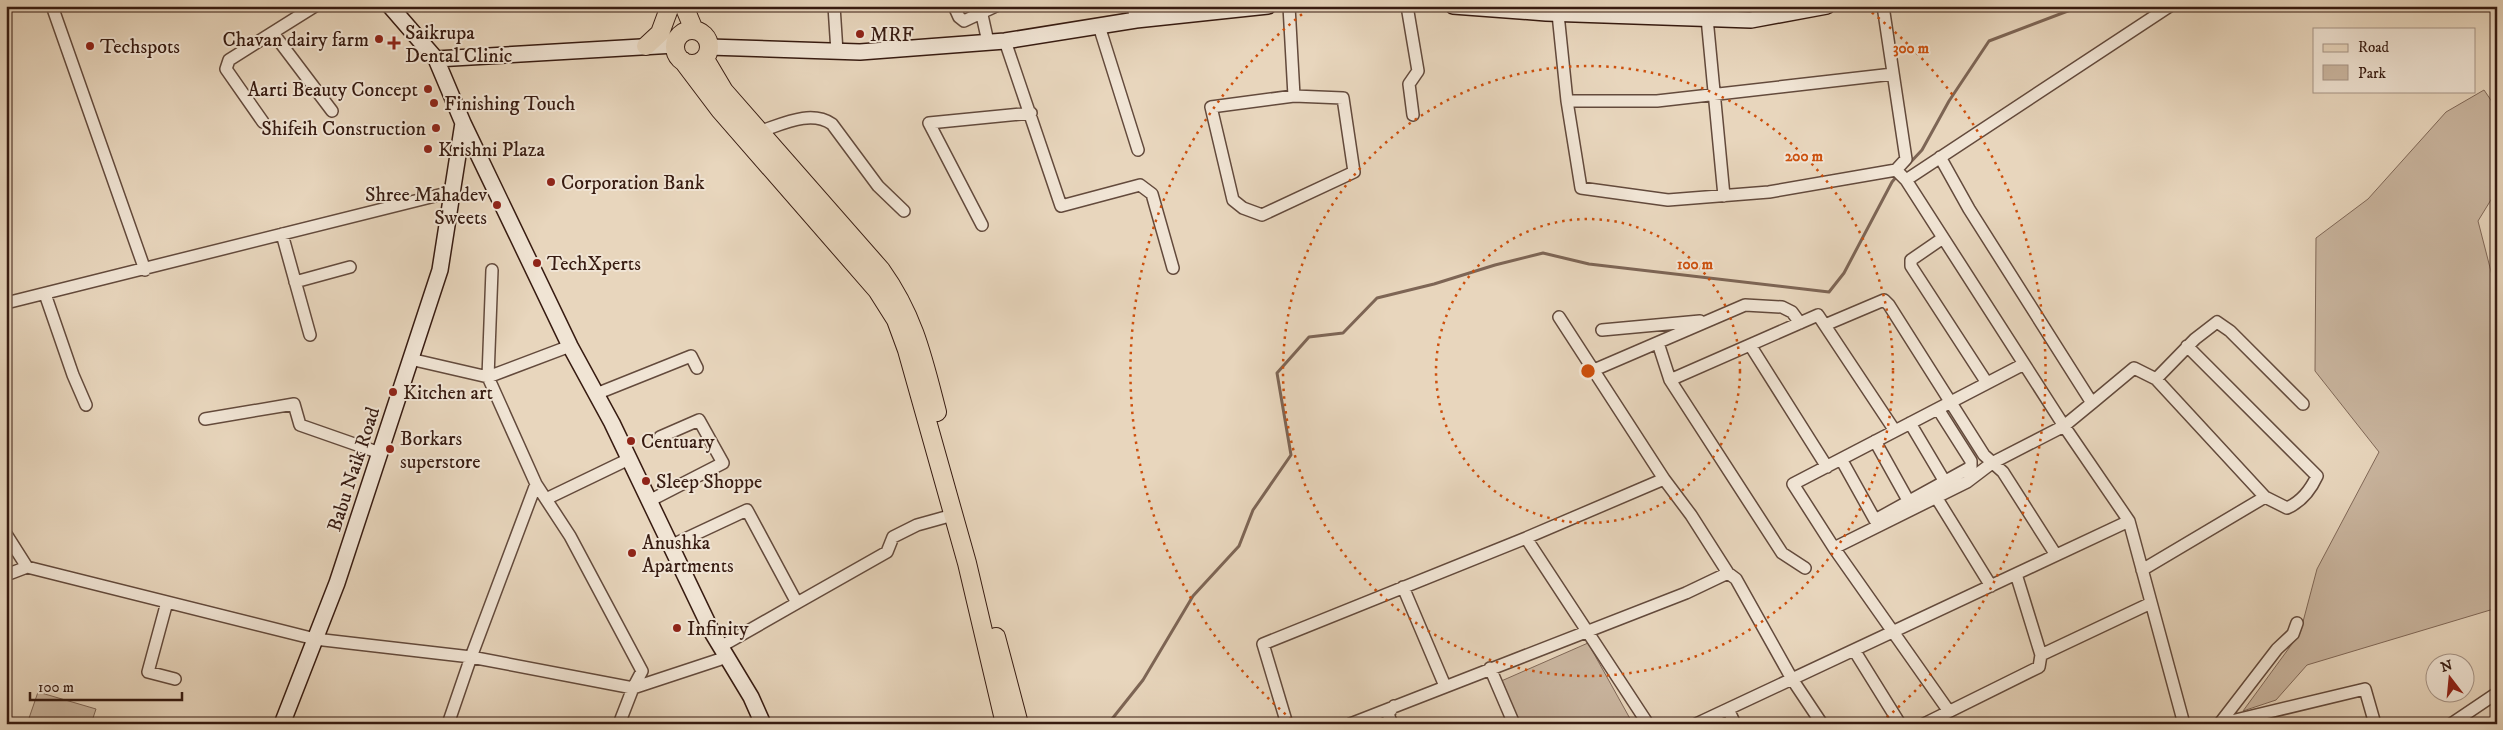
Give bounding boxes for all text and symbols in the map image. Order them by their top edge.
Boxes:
place label: Saikrupa Dental Clinic [405,21,513,69]
place label: MRF [870,23,914,48]
place label: Chavan dairy farm [223,28,369,53]
marker: MRF [854,28,866,40]
legend [2313,28,2476,92]
marker: Chavan dairy farm [373,33,385,45]
place label: Techspots [100,35,180,60]
marker: Saikrupa Dental Clinic [387,36,401,50]
text: Road [2358,38,2390,57]
text: 300 m [1893,39,1930,58]
marker: Techspots [84,40,96,52]
text: Park [2358,64,2387,83]
place label: Aarti Beauty Concept [247,78,418,103]
marker: Aarti Beauty Concept [422,83,434,95]
place label: Finishing Touch [444,92,576,117]
marker: Finishing Touch [428,97,440,109]
place label: Shifeih Construction [261,117,427,142]
marker: Shifeih Construction [430,122,442,134]
place label: Krishni Plaza [438,138,545,163]
marker: Krishni Plaza [422,143,434,155]
text: 200 m [1785,147,1824,166]
place label: Corporation Bank [561,171,705,196]
marker: Corporation Bank [545,176,557,188]
place label: Shree Mahadev Sweets [365,183,487,231]
marker: Shree Mahadev Sweets [491,199,503,211]
place label: TechXperts [547,252,641,277]
text: 100 m [1677,255,1714,274]
marker: TechXperts [531,257,543,269]
centre of rings [1579,362,1597,380]
place label: Kitchen art [403,381,493,406]
marker: Kitchen art [387,386,399,398]
street label: Babu Naik Road [323,404,386,535]
place label: Borkars superstore [400,427,481,475]
place label: Centuary [641,430,715,455]
marker: Centuary [625,435,637,447]
marker: Borkars superstore [384,443,396,455]
place label: Sleep Shoppe [656,470,762,495]
marker: Sleep Shoppe [640,475,652,487]
place label: Anushka Apartments [642,531,734,579]
marker: Anushka Apartments [626,547,638,559]
place label: Infinity [687,617,749,642]
marker: Infinity [671,622,683,634]
north arrow [2426,652,2476,702]
text: N [2439,656,2455,677]
scale bar [30,670,182,702]
text: 100 m [38,678,74,697]

